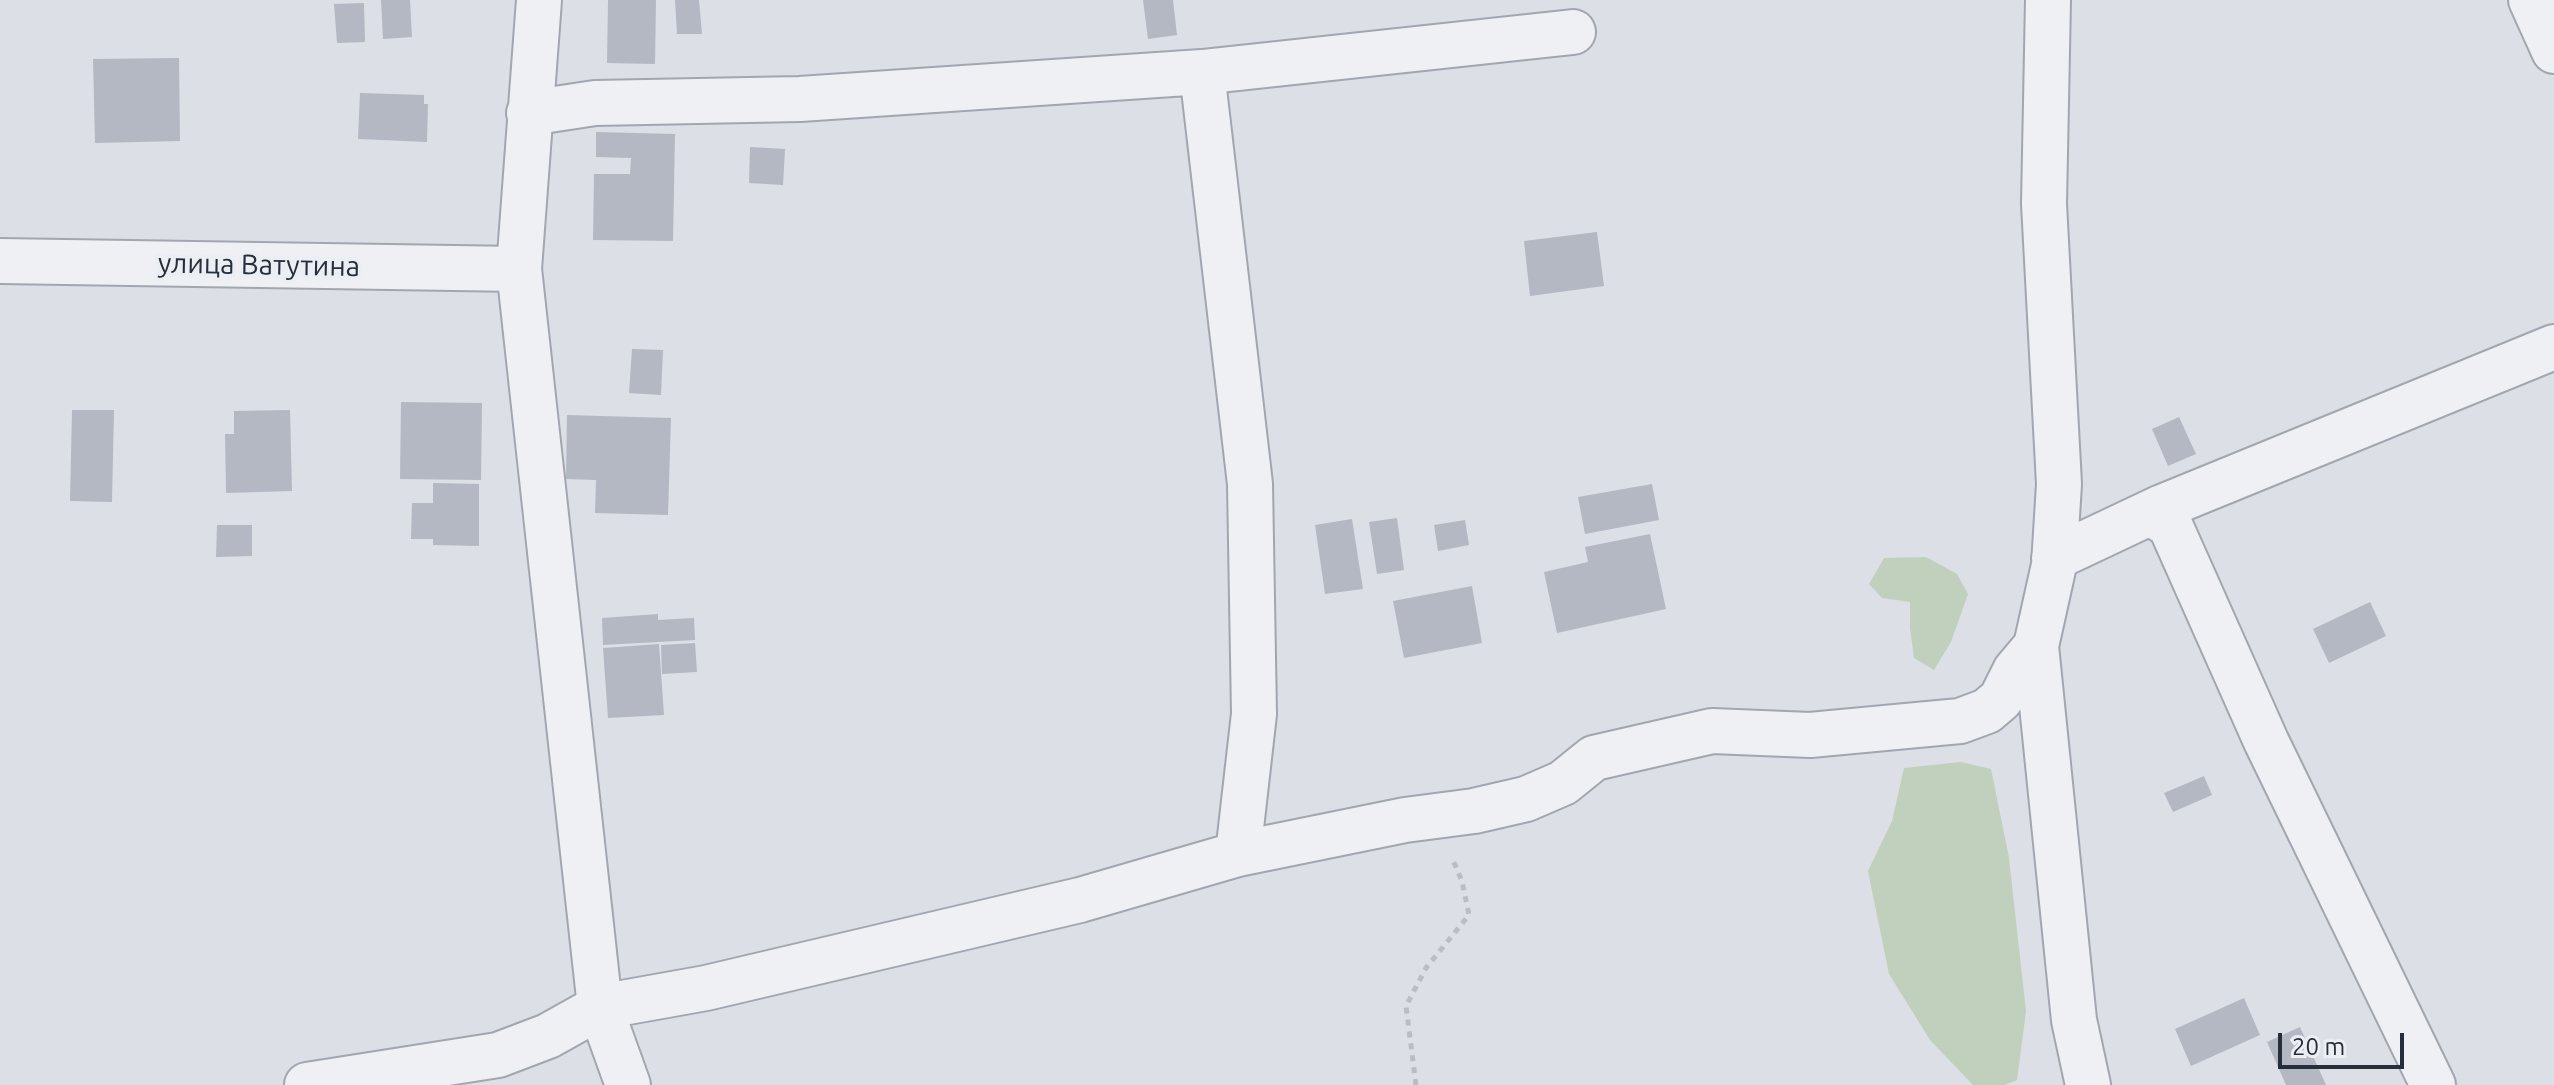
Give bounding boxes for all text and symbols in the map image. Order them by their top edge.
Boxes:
street label: улица Ватутина [158,246,360,284]
scale bar [2282,1017,2408,1067]
text: 20 m [2292,1033,2345,1060]

